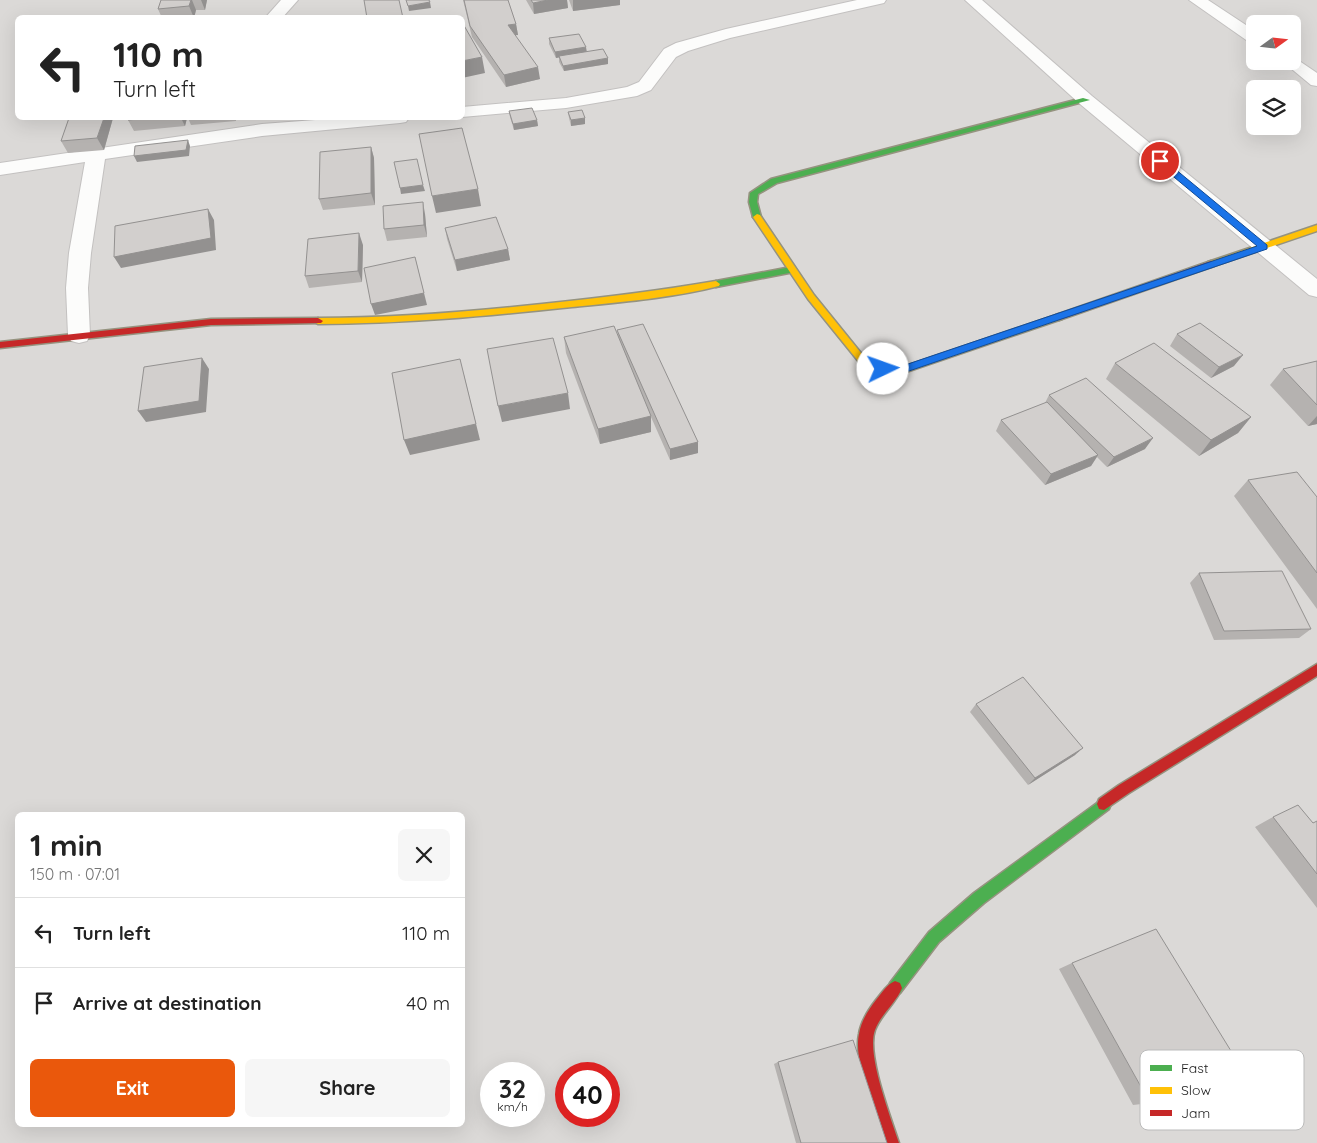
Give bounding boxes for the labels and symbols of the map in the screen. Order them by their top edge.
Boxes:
north arrow [1246,15,1301,70]
pin [1139,140,1181,182]
position arrow [856,342,908,394]
legend [1140,1050,1304,1130]
text: Fast [1181,1059,1209,1077]
speed limit sign: 40 [555,1062,620,1127]
text: Slow [1181,1081,1211,1099]
text: Jam [1181,1104,1210,1122]

